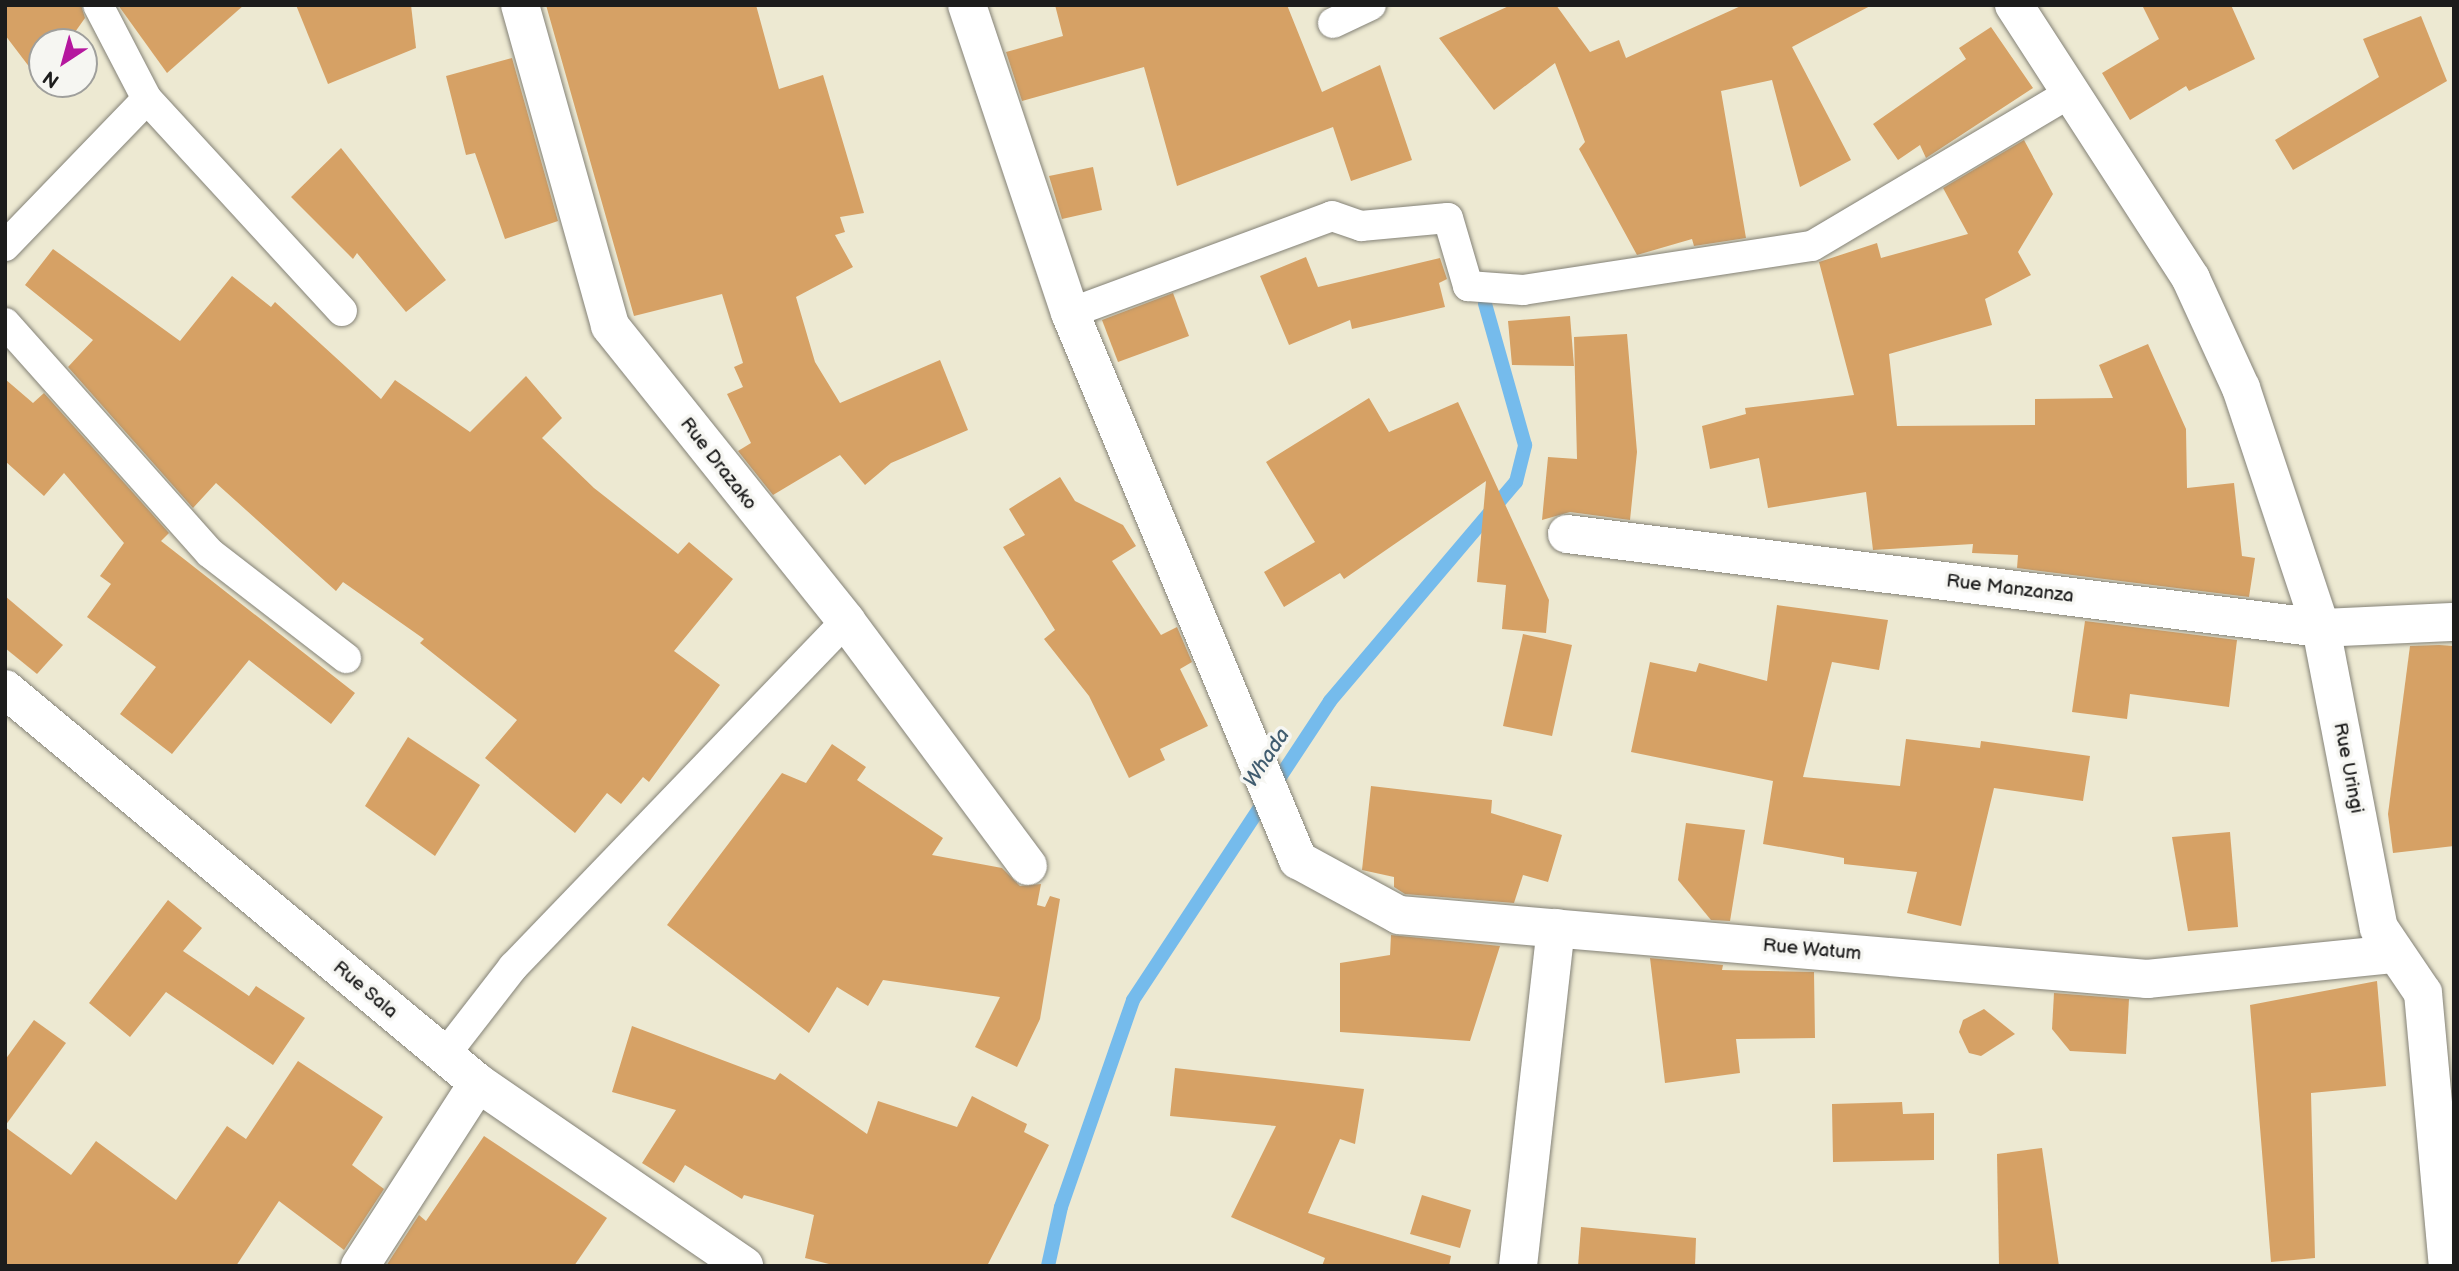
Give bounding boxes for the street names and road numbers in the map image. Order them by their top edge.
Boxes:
street label: Rue Drazako [675,413,761,515]
street label: Rue Manzanza [1945,570,2075,608]
street label: Rue Uringi [2328,721,2368,815]
street label: Rue Watum [1761,934,1863,966]
street label: Rue Sala [328,956,402,1024]

